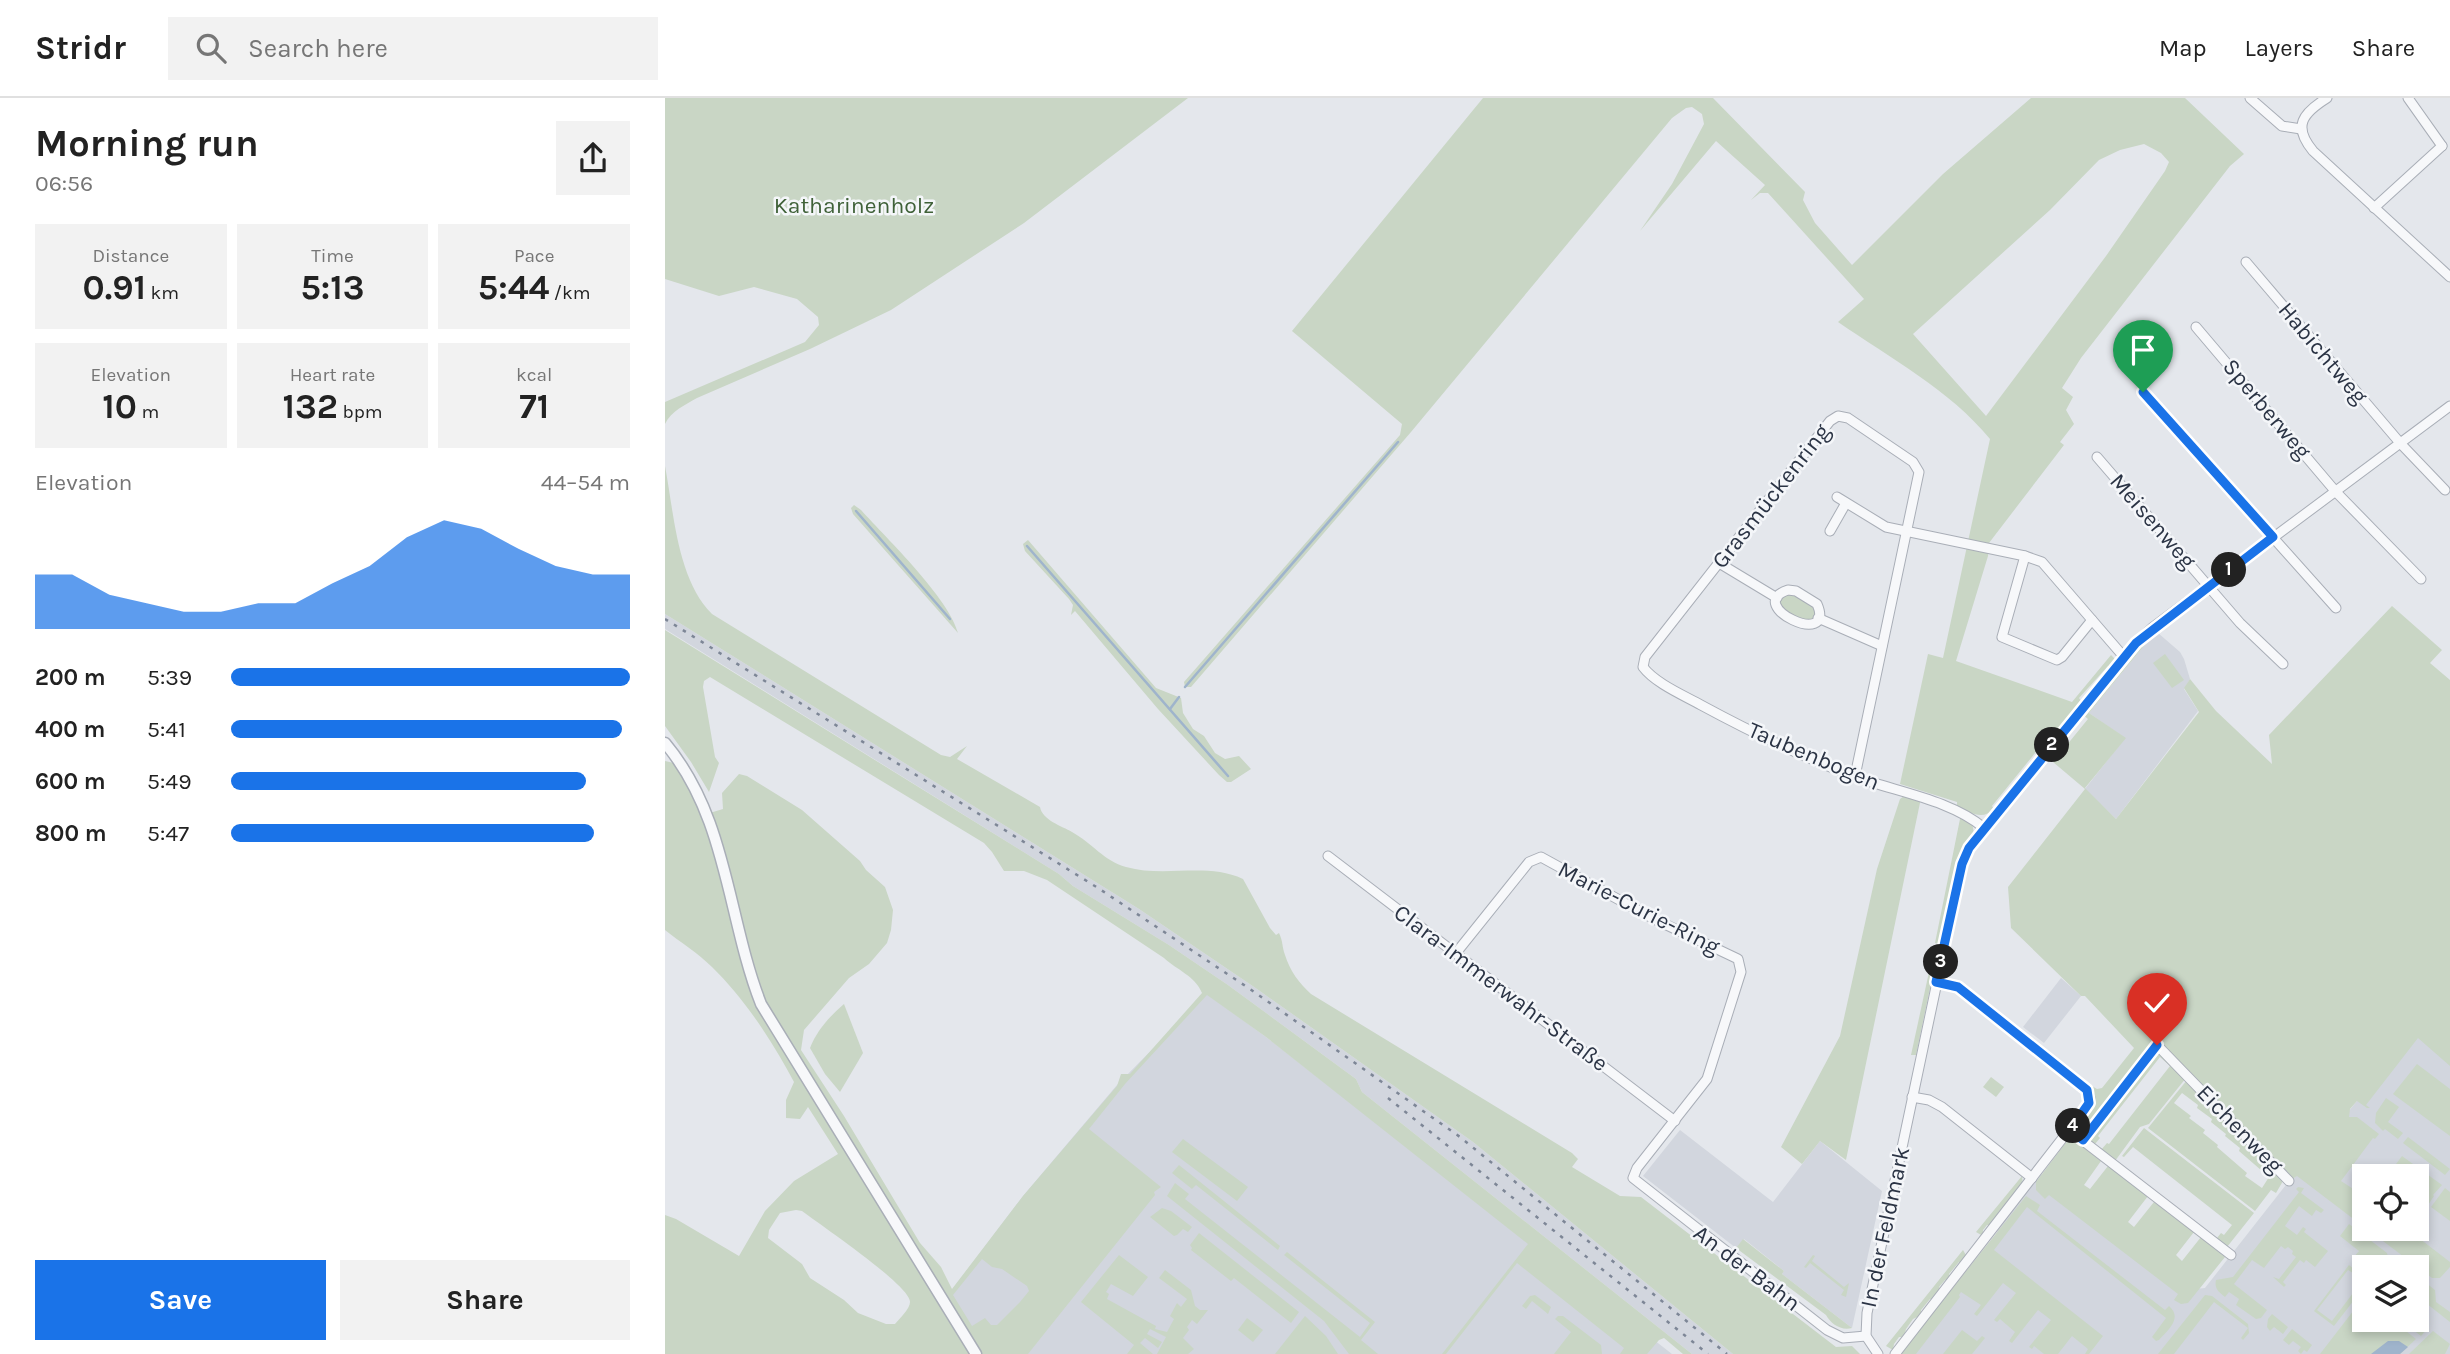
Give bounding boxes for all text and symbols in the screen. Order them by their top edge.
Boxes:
search box [168,17,658,80]
text: Stridr [35,29,126,67]
icon: search [192,29,230,67]
text: Search here [248,33,388,64]
text: Map [2159,34,2207,62]
text: Layers [2245,34,2314,62]
text: Share [2352,34,2415,62]
text: Morning run [35,121,259,166]
button: share [556,121,630,195]
text: 06:56 [35,170,93,197]
park label: Katharinenholz [774,192,934,219]
text: Distance [92,245,169,267]
text: Time [311,245,354,267]
text: Pace [514,245,554,267]
text: 0.91 [83,267,146,308]
text: 5:13 [300,267,365,308]
text: 5:44 [478,267,549,308]
text: km [146,282,179,304]
text: /km [549,282,590,304]
street label: Habichtweg [2273,297,2373,409]
pin [2113,320,2173,392]
icon: arrive [2124,331,2162,369]
street label: Sperberweg [2217,353,2317,465]
text: Elevation [91,364,171,386]
text: Heart rate [290,364,375,386]
text: kcal [516,364,552,386]
text: 10 [102,386,137,427]
text: 132 [282,386,338,427]
text: 71 [519,386,549,427]
text: m [137,401,159,423]
text: bpm [338,401,383,423]
street label: Grasmückenring [1706,418,1836,574]
street label: Meisenweg [2104,468,2202,574]
text: Elevation [35,469,132,496]
text: 44–54 m [541,469,630,496]
pin: 1 [2211,552,2247,588]
text: 1 [2225,558,2232,580]
text: 200 m [35,664,106,691]
text: 5:39 [147,664,192,691]
text: 400 m [35,716,105,743]
text: 5:41 [147,716,186,743]
street label: Taubenbogen [1744,716,1884,796]
pin: 2 [2035,728,2069,762]
text: 2 [2046,733,2057,755]
text: 600 m [35,768,106,795]
text: 5:49 [147,768,191,795]
text: 800 m [35,820,107,847]
text: 5:47 [147,820,189,847]
street label: Marie-Curie-Ring [1554,856,1724,960]
street label: Clara-Immerwahr-Straße [1389,899,1613,1077]
pin: 3 [1923,944,1959,980]
text: 3 [1935,950,1946,972]
pin [2127,973,2187,1045]
icon: check [2138,984,2176,1022]
street label: Eichenweg [2191,1079,2289,1179]
pin: 4 [2055,1108,2091,1144]
text: 4 [2067,1114,2078,1136]
street label: In der Feldmark [1855,1144,1915,1310]
map controls [2352,1164,2429,1332]
button: locate [2352,1164,2429,1241]
street label: An der Bahn [1688,1219,1806,1317]
button: layers [2352,1255,2429,1332]
button: Save [35,1260,326,1340]
button: Share [340,1260,630,1340]

